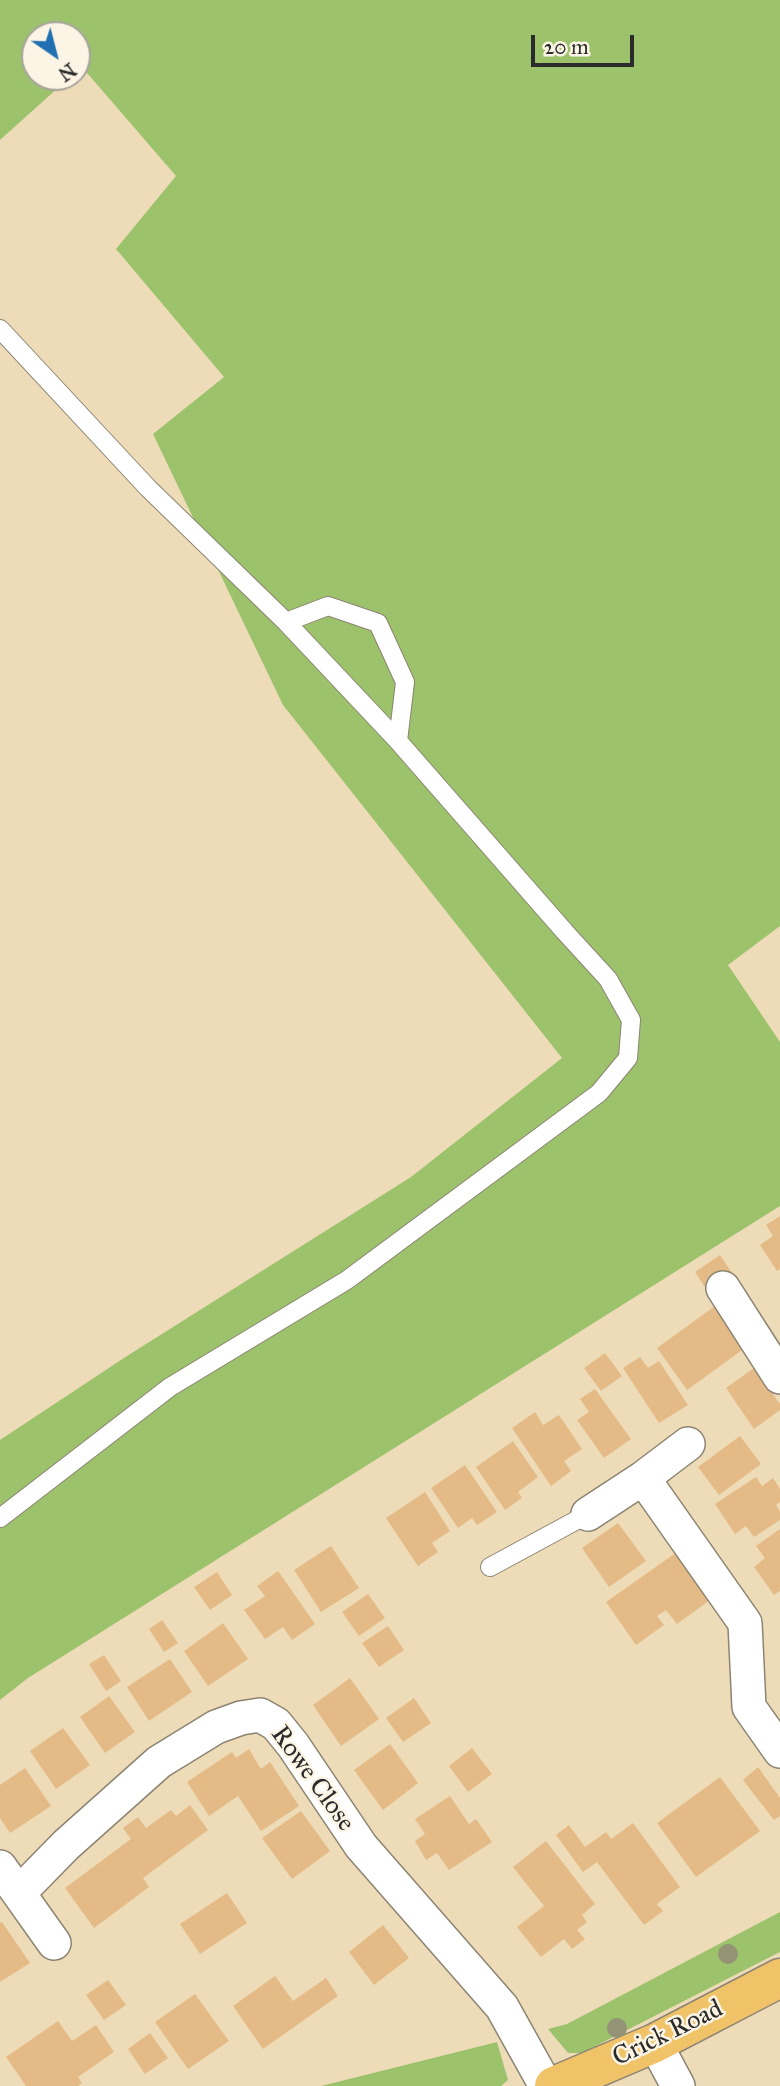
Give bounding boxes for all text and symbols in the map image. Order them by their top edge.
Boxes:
north arrow [21,21,91,91]
scale bar [535,21,638,65]
text: 20 m [544,34,589,60]
text: N [54,58,80,86]
street label: Rowe Close [263,1720,361,1838]
street label: Crick Road [608,1994,728,2074]

